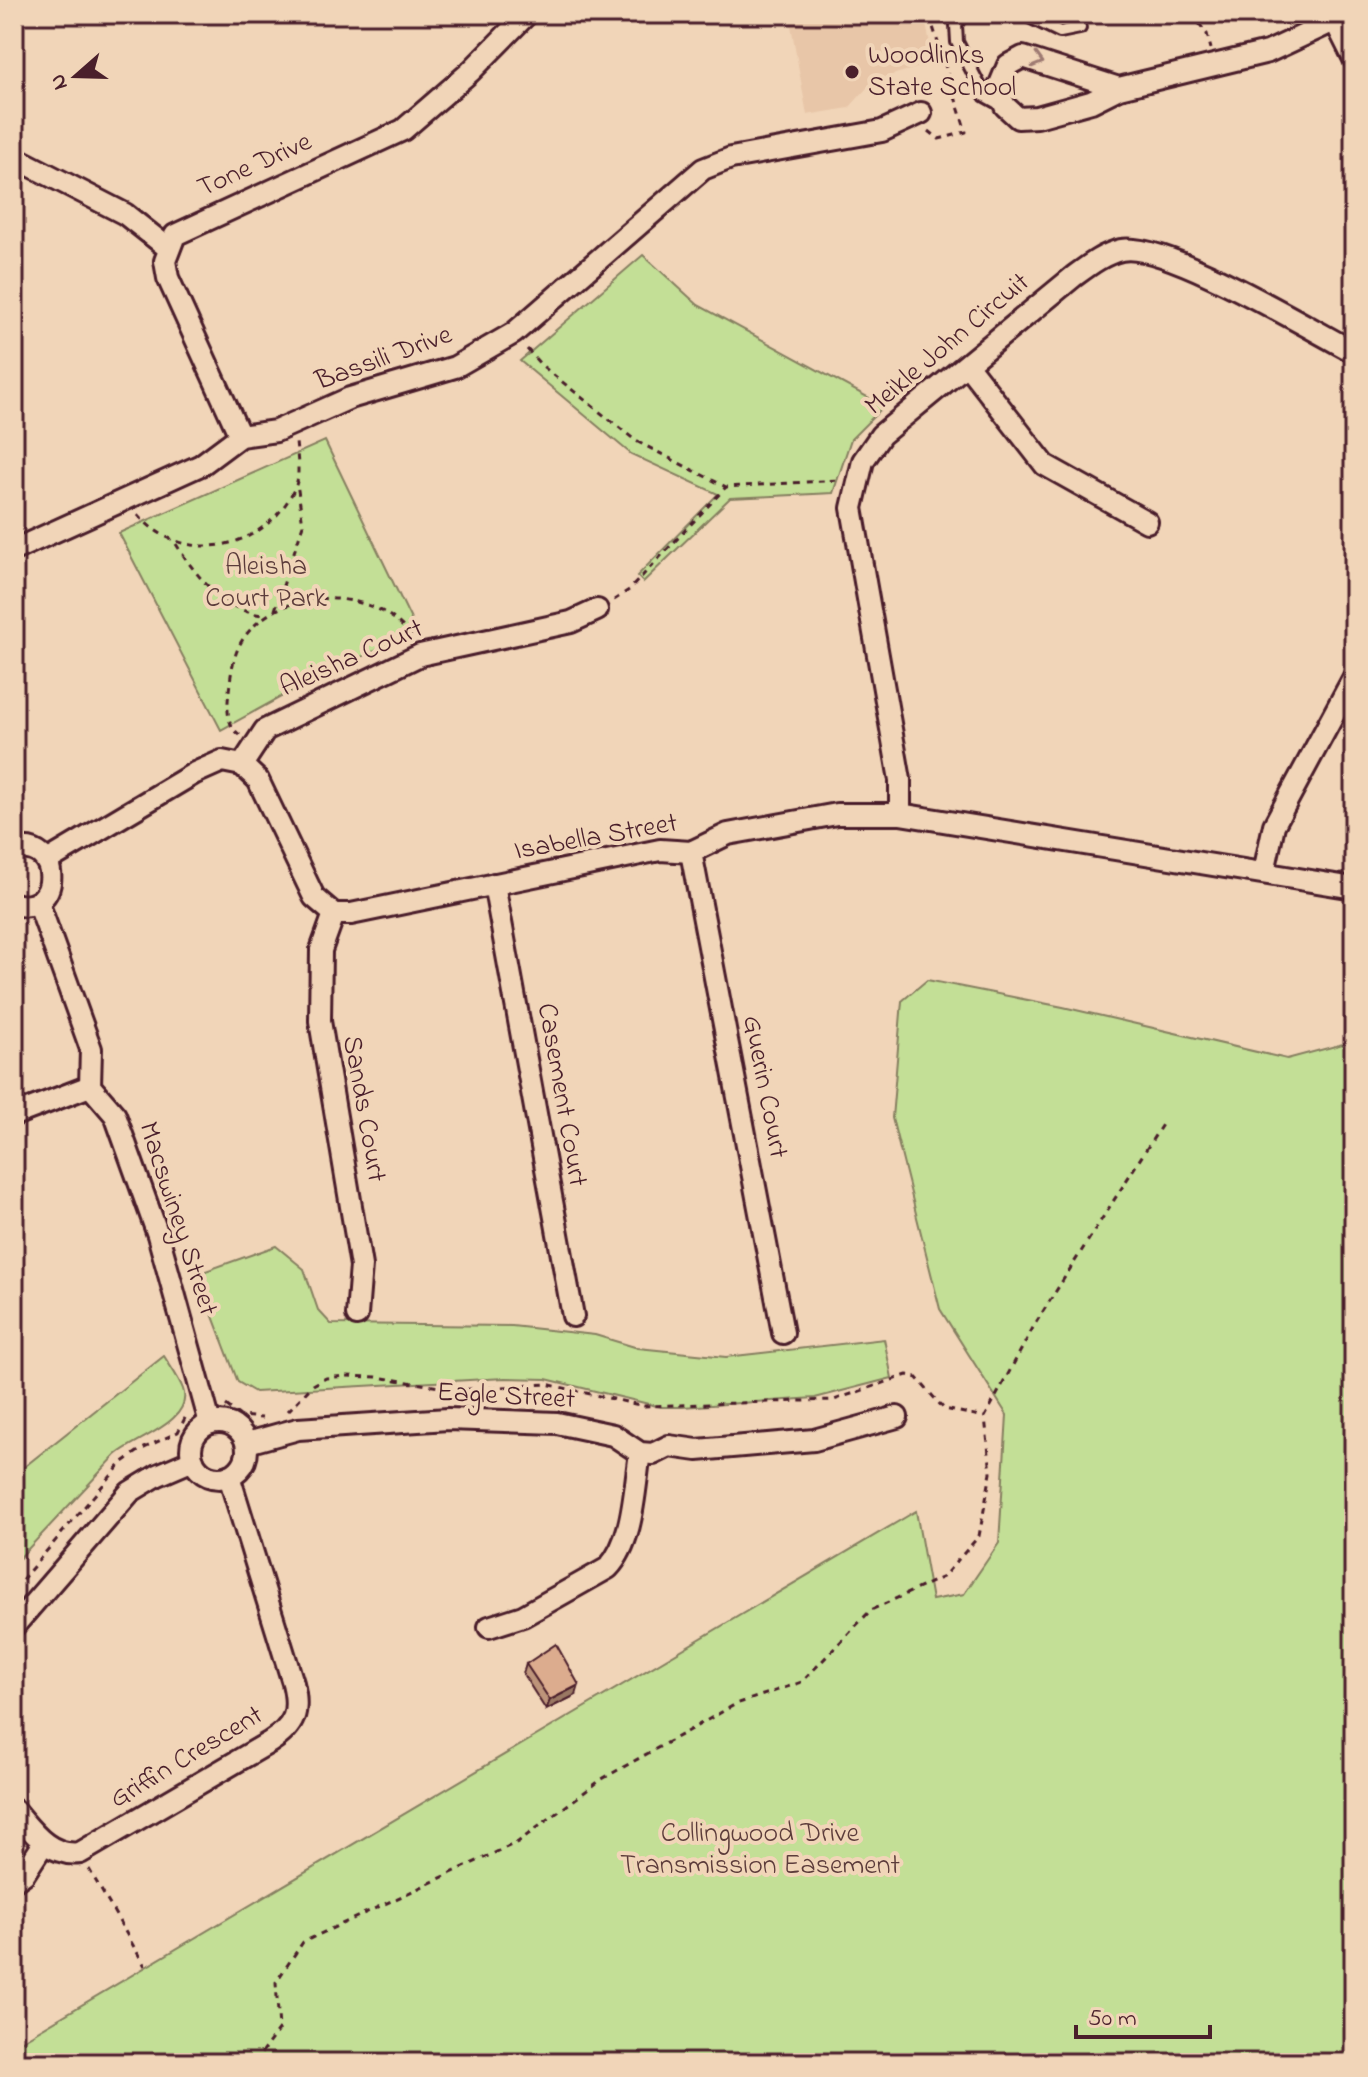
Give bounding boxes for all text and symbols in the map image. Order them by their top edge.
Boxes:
north arrow [36,36,116,116]
place label: Woodlinks State School [868,36,1016,109]
one-way arrow [1031,52,1045,68]
marker: Woodlinks State School [843,63,861,81]
text: N [42,69,78,94]
street label: Tone Drive [191,122,319,209]
street label: Meikle John Circuit [856,264,1040,426]
street label: Bassili Drive [309,315,458,403]
park label: Aleisha Court Park [205,547,328,620]
street label: Aleisha Court [274,609,430,709]
street label: Isabella Street [511,803,681,873]
street label: Casement Court [525,1000,597,1190]
street label: Guerin Court [730,1012,798,1162]
street label: Sands Court [330,1033,396,1185]
street label: Macswiney Street [126,1117,228,1321]
street label: Eagle Street [436,1373,576,1421]
street label: Griffin Crescent [102,1696,272,1820]
park label: Collingwood Drive Transmission Easement [620,1814,900,1887]
scale bar [1076,1989,1210,2039]
text: 50 m [1088,2002,1137,2037]

